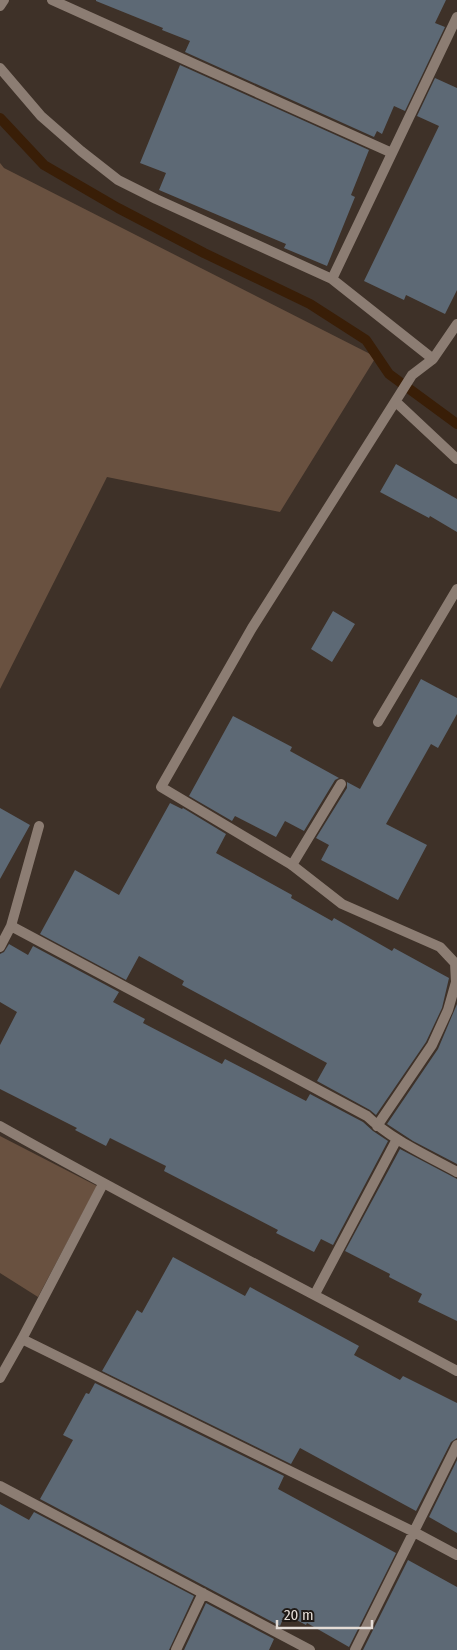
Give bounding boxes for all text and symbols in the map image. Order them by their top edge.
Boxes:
scale bar [277,1598,372,1630]
text: 20 m [284,1606,314,1624]

